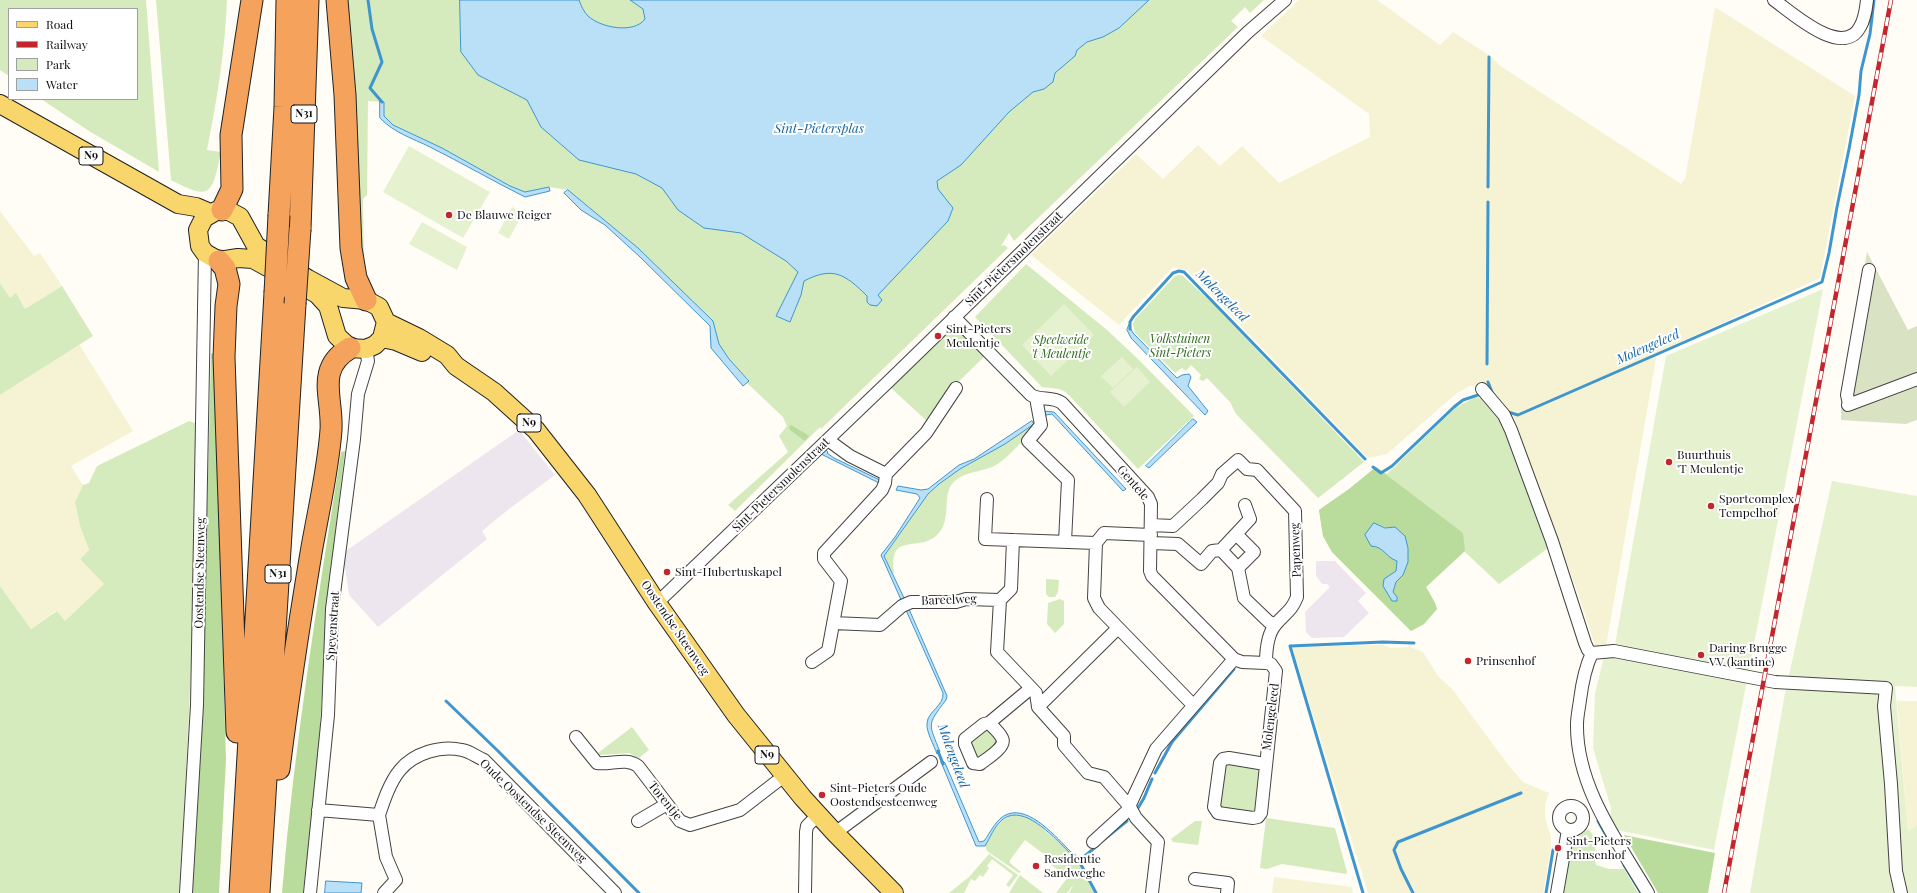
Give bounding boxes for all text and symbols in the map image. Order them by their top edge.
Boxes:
legend [8,8,138,100]
text: Road [46,16,73,32]
text: Railway [46,36,88,52]
text: Park [46,56,71,72]
text: Water [46,76,78,92]
road number: N31 [291,105,317,123]
water label: Sint-Pietersplas [774,121,864,137]
road number: N9 [79,147,103,165]
place label: De Blauwe Reiger [457,208,552,222]
street label: Sint-Pietersmolenstraat [962,209,1066,309]
marker: De Blauwe Reiger [444,210,454,220]
water label: Molengeleed [1193,267,1251,325]
place label: Sint-Pieters Meulentje [946,322,1011,350]
water label: Molengeleed [1614,326,1682,368]
marker: Sint-Pieters Meulentje [933,331,943,341]
park label: Volkstuinen Sint-Pieters [1149,332,1211,360]
park label: Speelweide 't Meulentje [1031,333,1091,361]
road number: N9 [517,414,541,432]
street label: Sint-Pietersmolenstraat [729,435,833,535]
place label: Buurthuis 'T Meulentje [1677,448,1743,476]
marker: Buurthuis 'T Meulentje [1664,457,1674,467]
street label: Gentele [1114,463,1152,503]
place label: Sportcomplex Tempelhof [1719,492,1794,520]
marker: Sportcomplex Tempelhof [1706,501,1716,511]
street label: Oostendse Steenweg [192,517,208,629]
street label: Papenweg [1288,522,1304,578]
road number: N31 [265,565,291,583]
place label: Sint-Hubertuskapel [675,565,782,579]
marker: Sint-Hubertuskapel [662,567,672,577]
street label: Oostendse Steenweg [638,578,712,678]
street label: Speyenstraat [323,591,343,661]
street label: Bareelweg [921,592,977,608]
place label: Daring Brugge VV (kantine) [1709,641,1787,669]
marker: Daring Brugge VV (kantine) [1696,650,1706,660]
place label: Prinsenhof [1476,654,1535,668]
marker: Prinsenhof [1463,656,1473,666]
street label: Molengeleed [1260,682,1282,752]
water label: Molengeleed [934,722,972,790]
road number: N9 [755,746,779,764]
street label: Oude Oostendse Steenweg [477,756,589,866]
street label: Torentje [645,779,685,823]
place label: Sint-Pieters Oude Oostendsesteenweg [830,781,937,809]
marker: Sint-Pieters Oude Oostendsesteenweg [817,790,827,800]
place label: Sint-Pieters Prinsenhof [1566,834,1631,862]
marker: Sint-Pieters Prinsenhof [1553,843,1563,853]
place label: Residentie Sandweghe [1044,852,1105,880]
marker: Residentie Sandweghe [1031,861,1041,871]

